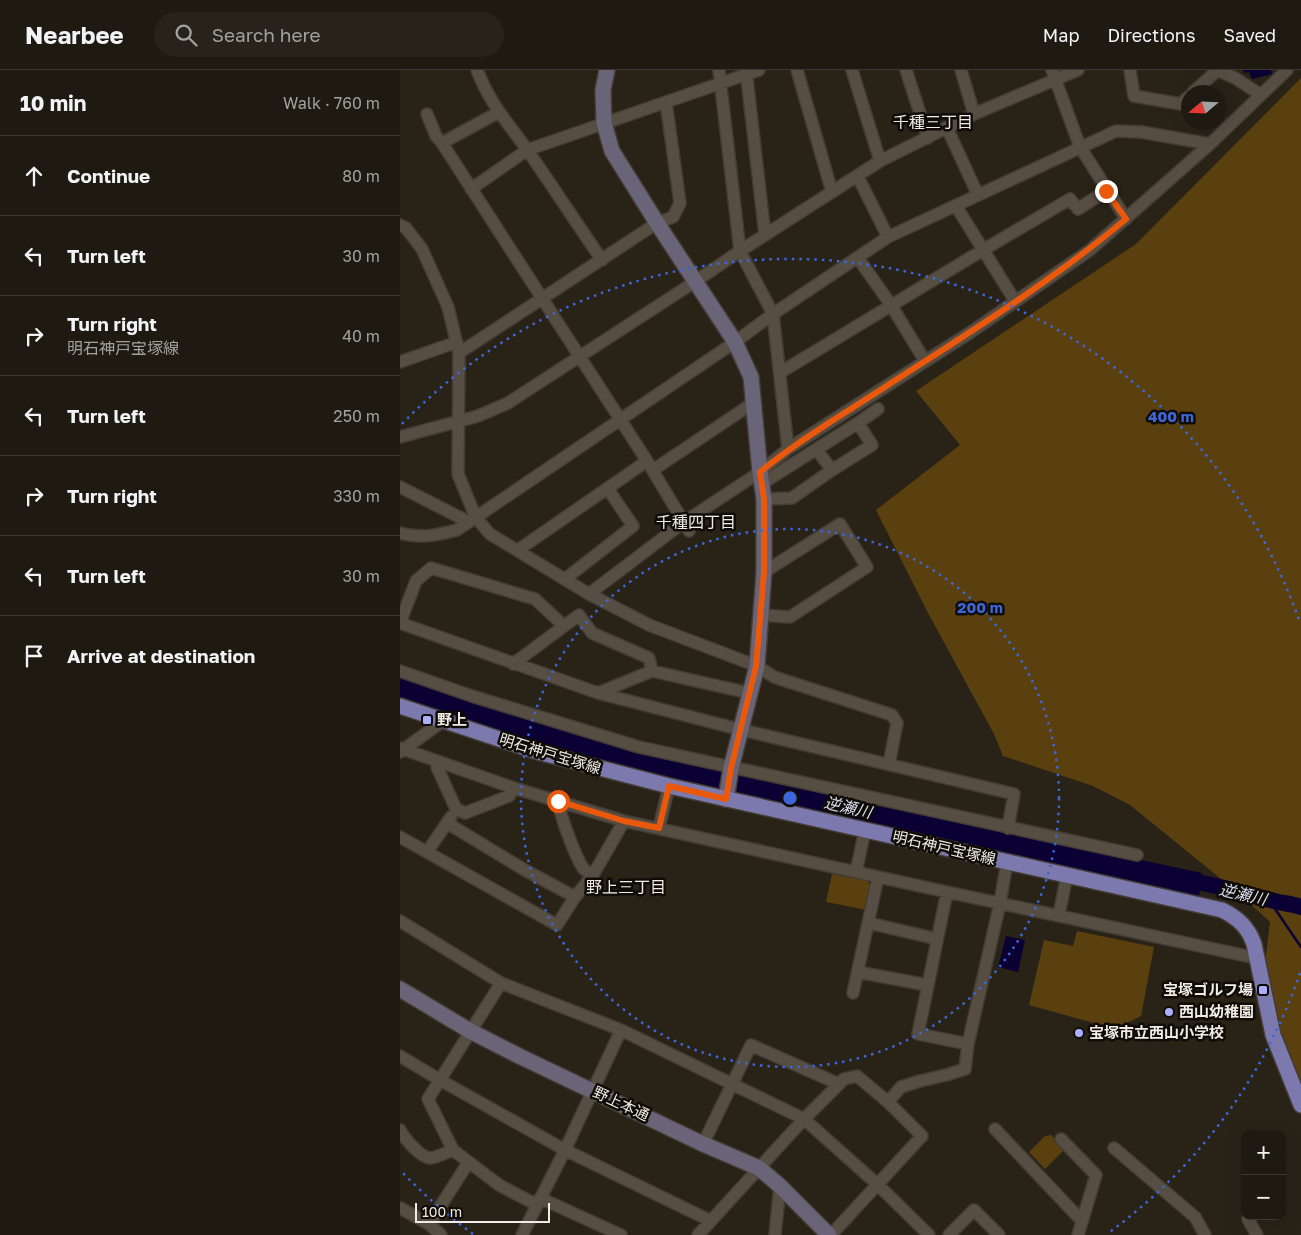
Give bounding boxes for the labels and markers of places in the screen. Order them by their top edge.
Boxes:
place label: 野上 [437,710,467,728]
marker: 野上 [421,714,433,726]
centre of rings [781,789,799,807]
place label: 宝塚ゴルフ場 [1163,980,1253,998]
marker: 宝塚ゴルフ場 [1257,984,1269,996]
place label: 西山幼稚園 [1179,1002,1254,1020]
marker: 西山幼稚園 [1163,1006,1175,1018]
place label: 宝塚市立西山小学校 [1089,1023,1224,1041]
marker: 宝塚市立西山小学校 [1073,1027,1085,1039]

